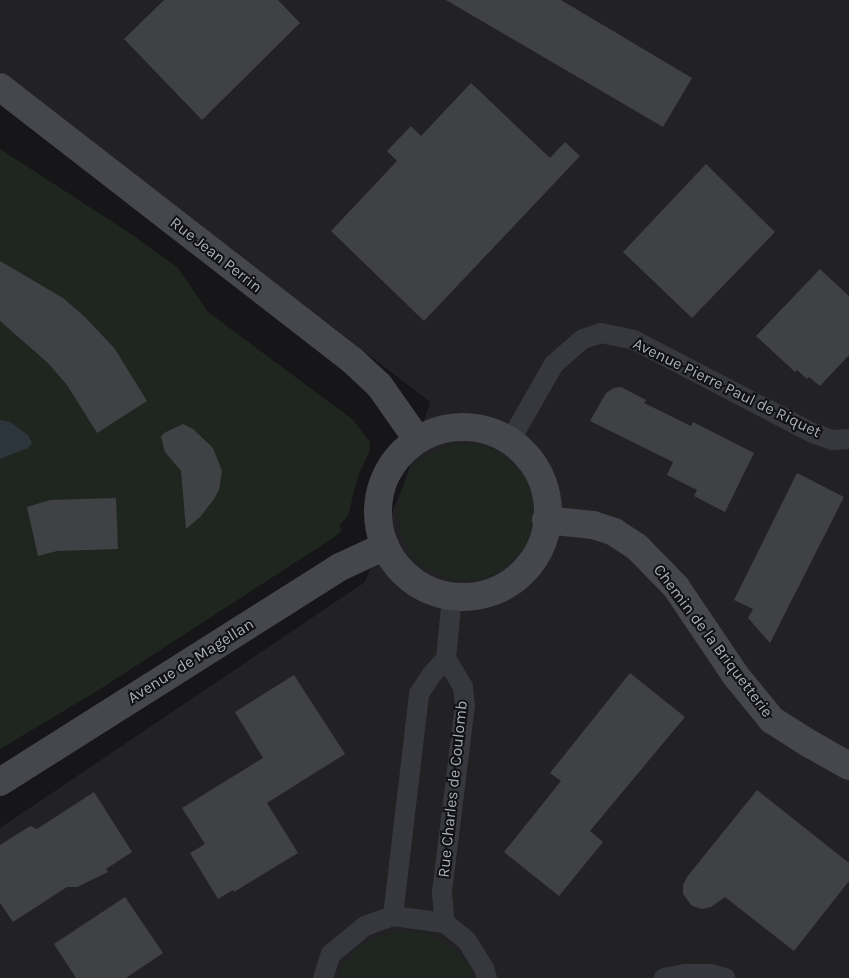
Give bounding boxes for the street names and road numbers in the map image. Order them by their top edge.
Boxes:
street label: Rue Jean Perrin [166,213,266,297]
street label: Avenue Pierre Paul de Riquet [630,334,824,442]
street label: Chemin de la Briquetterie [649,561,777,721]
street label: Avenue de Magellan [124,614,258,708]
street label: Rue Charles de Coulomb [434,700,472,878]

